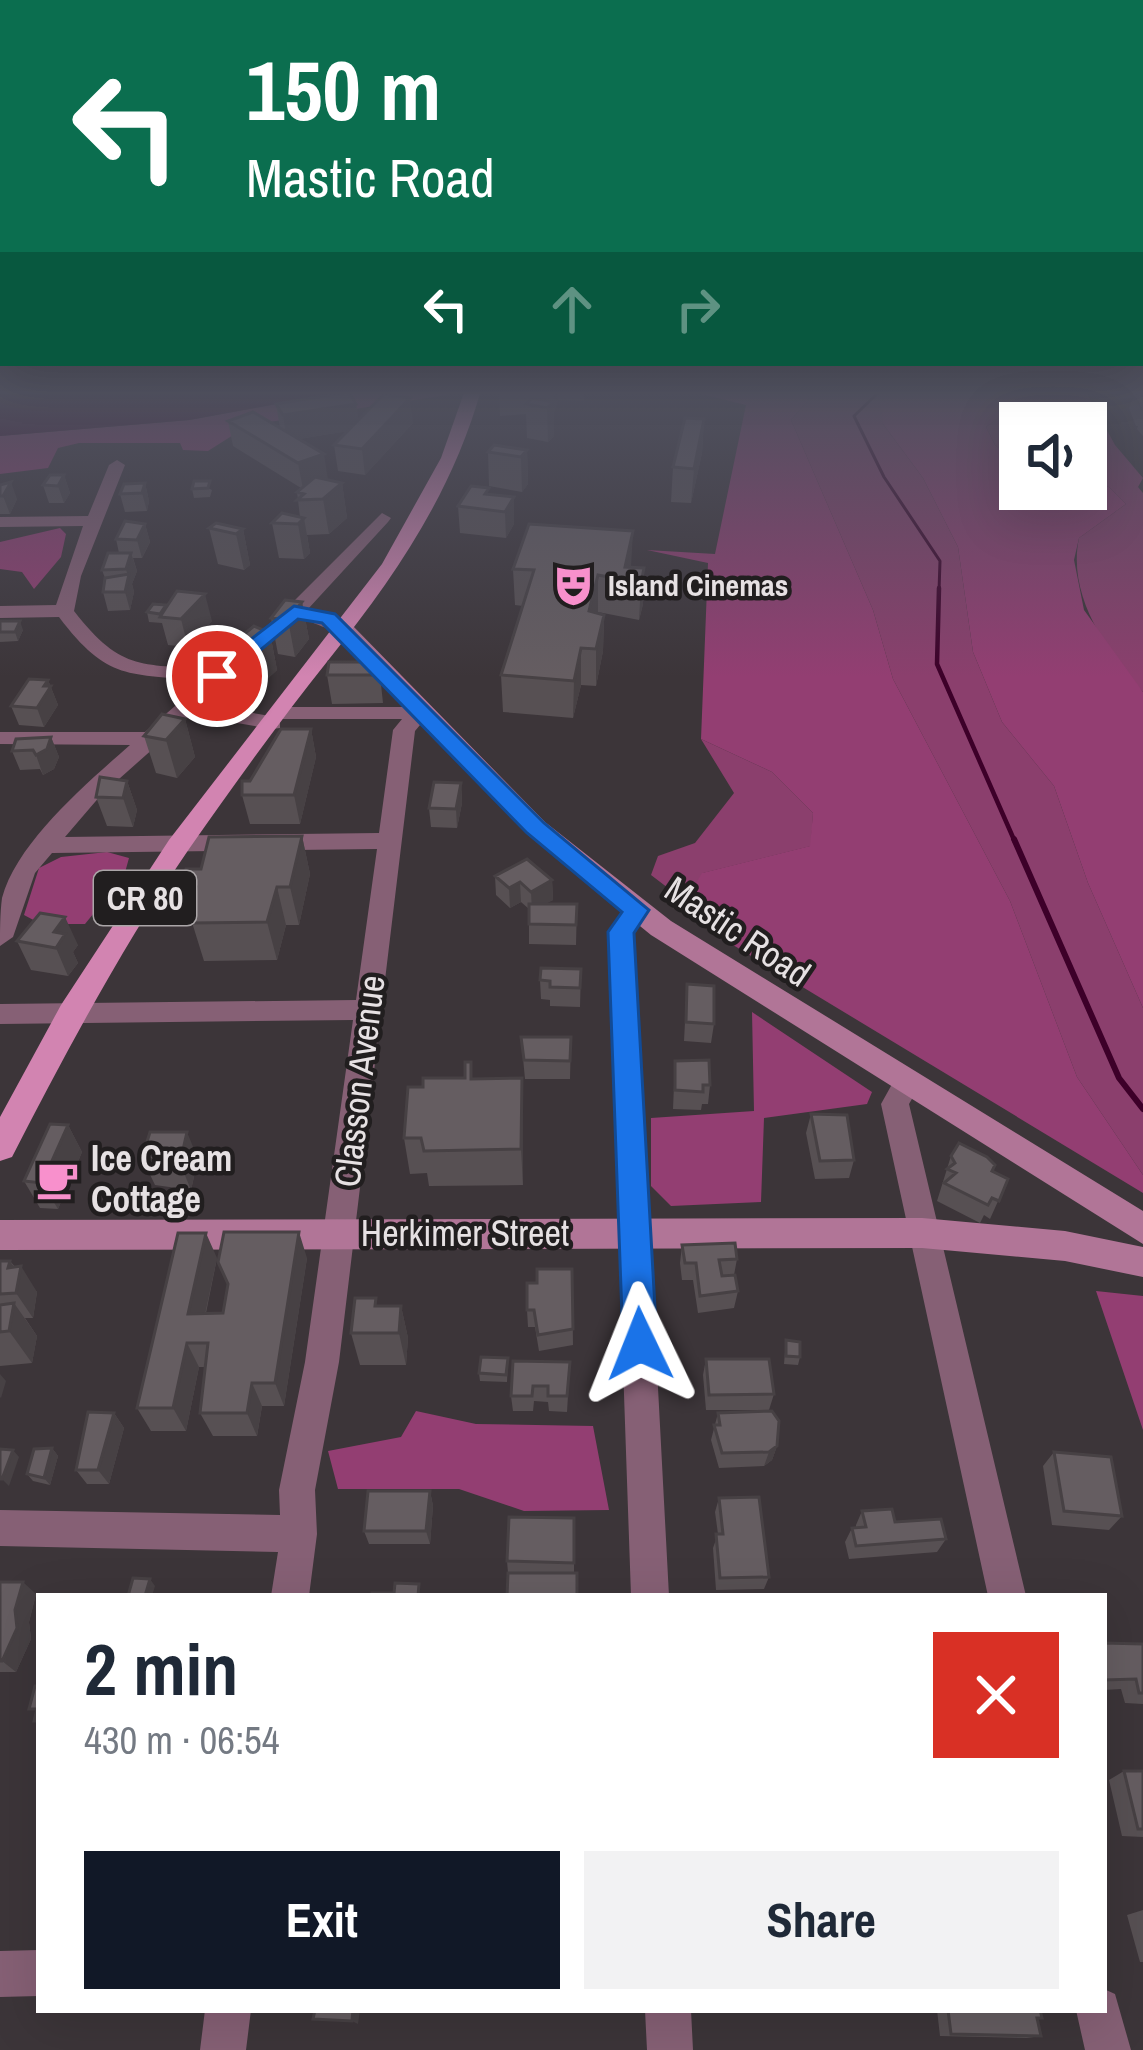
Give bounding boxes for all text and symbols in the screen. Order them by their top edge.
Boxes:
text: 150 m [246,33,441,146]
icon: left [48,48,204,204]
text: Mastic Road [246,141,495,214]
icon: left [413,276,479,342]
icon: ahead [539,276,605,342]
icon: right [665,276,731,342]
map controls [999,402,1107,510]
button: sound [999,402,1107,510]
theatre icon: Island Cinemas [551,562,597,608]
place label: Island Cinemas [608,565,788,605]
pin [166,625,268,727]
icon: arrive [184,643,250,709]
street label: Mastic Road [656,865,820,997]
road number: CR 80 [94,871,196,925]
street label: Classon Avenue [322,972,396,1190]
place label: Ice Cream Cottage [91,1134,232,1223]
cafe icon: Ice Cream Cottage [34,1156,80,1202]
street label: Herkimer Street [361,1209,569,1257]
position arrow [577,1281,703,1407]
text: 2 min [84,1620,238,1717]
button: close [933,1632,1059,1758]
text: 430 m · 06:54 [84,1714,280,1766]
button: Exit [84,1851,560,1989]
button: Share [584,1851,1059,1989]

